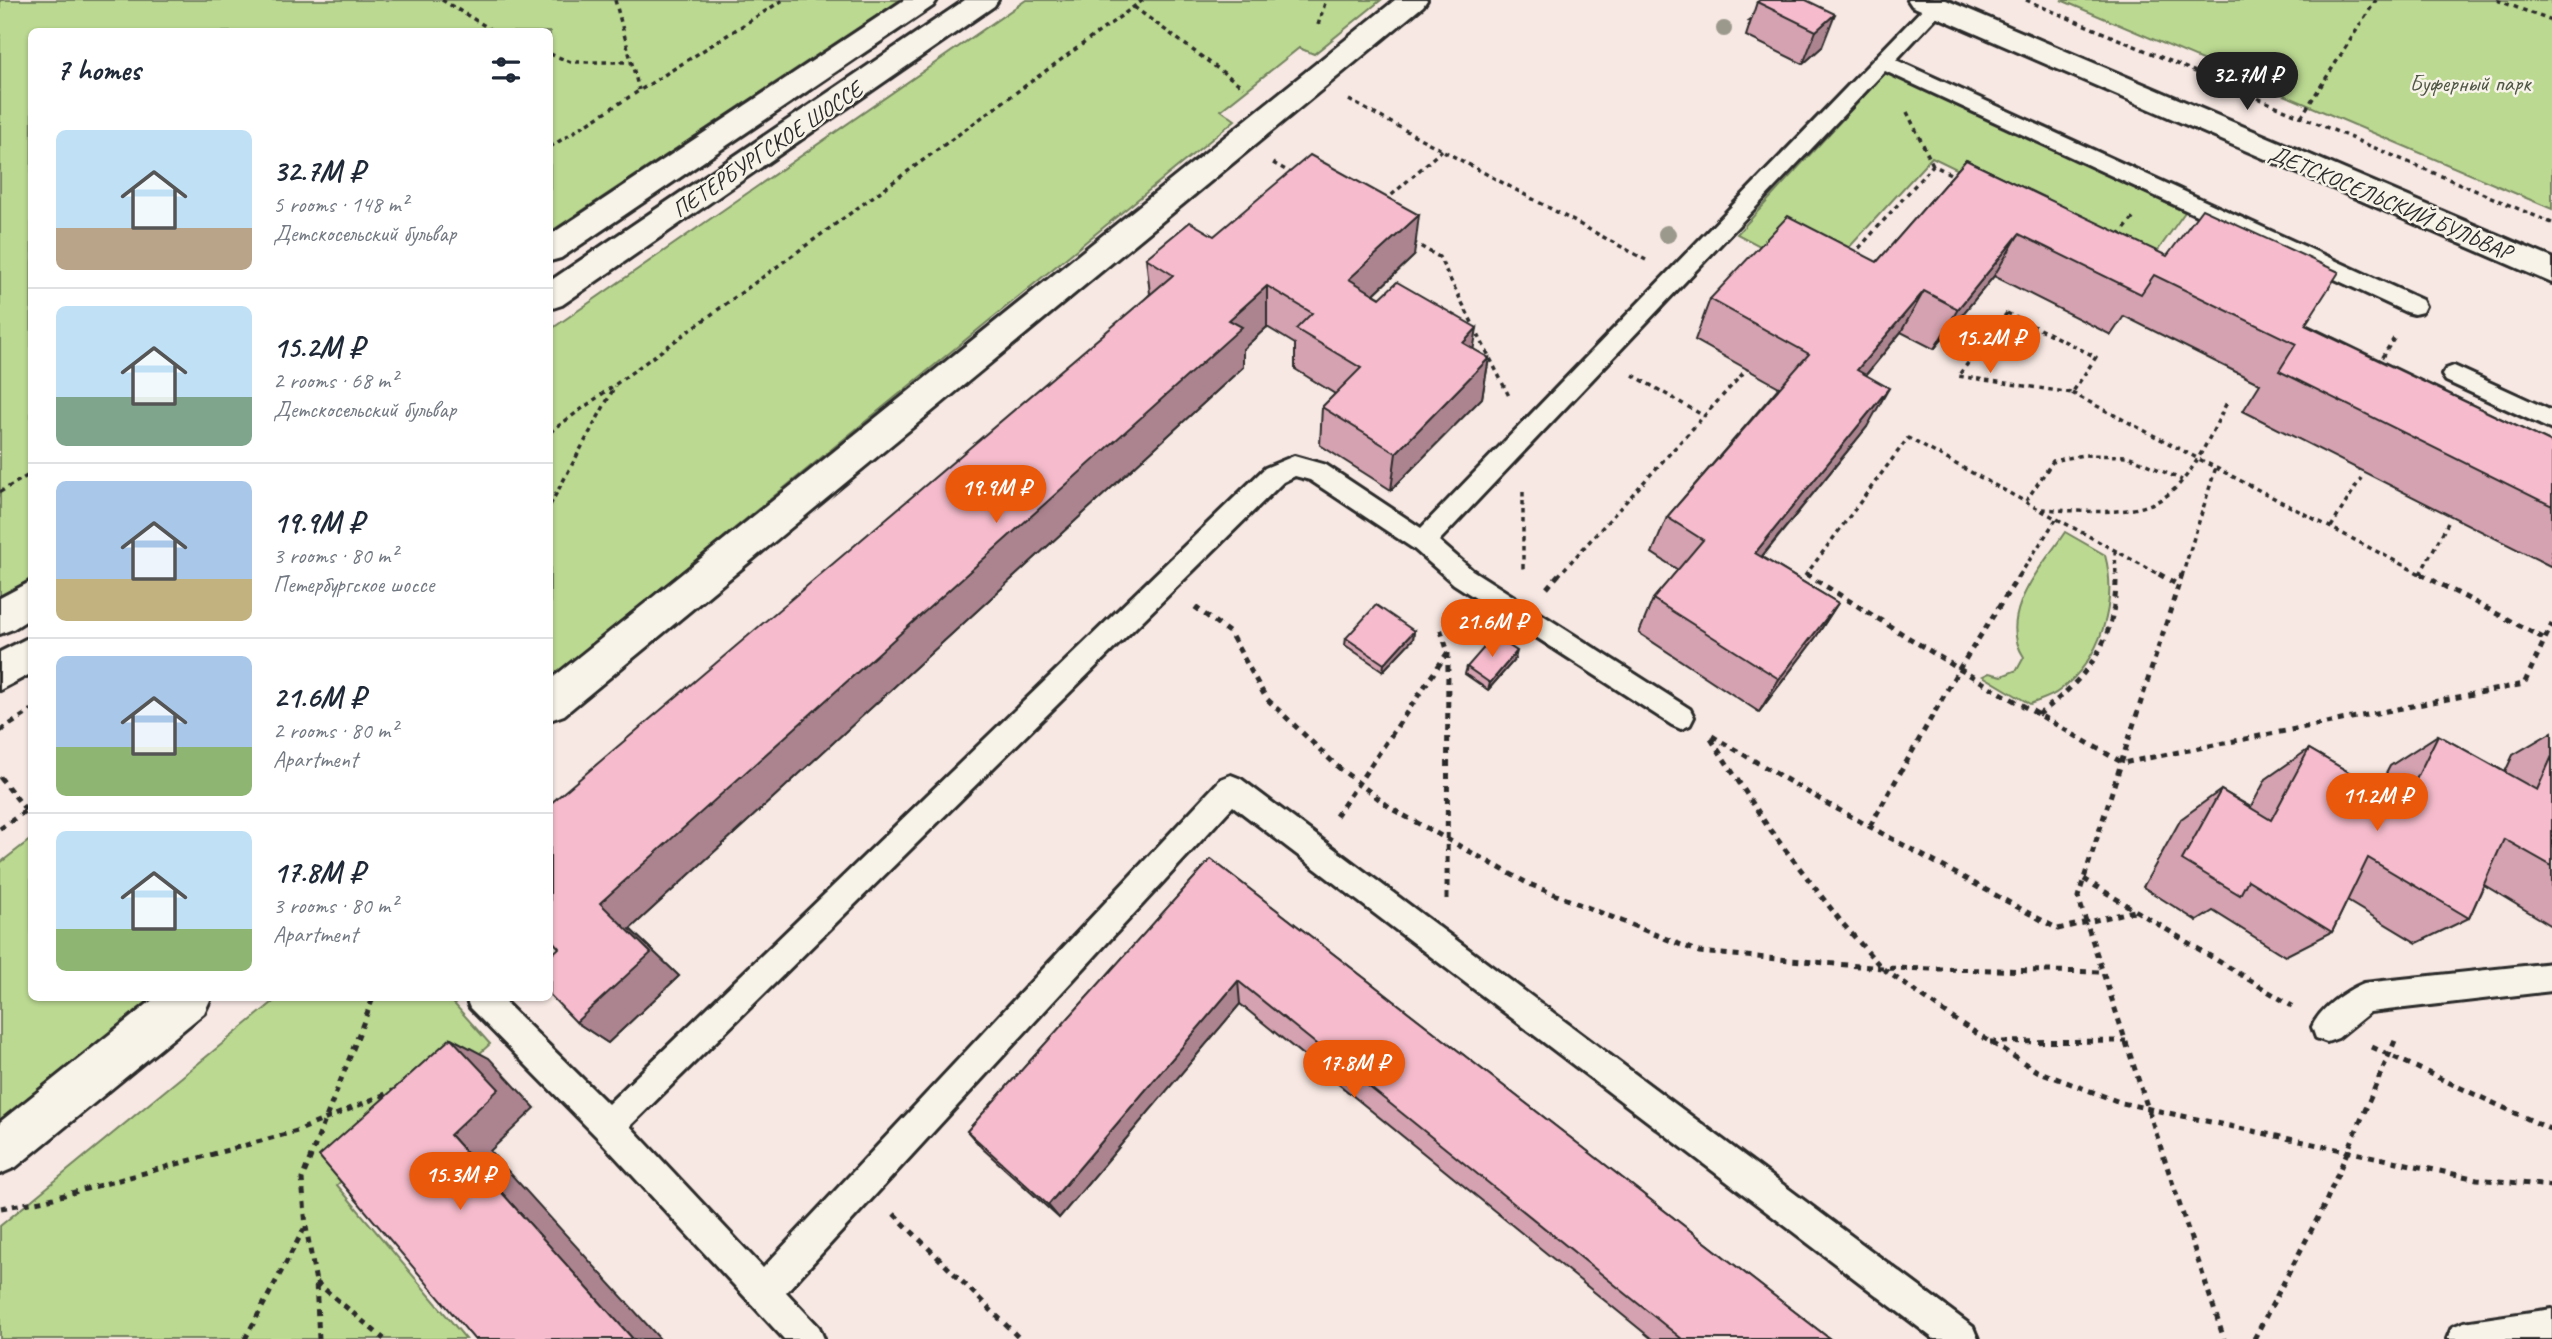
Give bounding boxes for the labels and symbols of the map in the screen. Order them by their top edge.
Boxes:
pin: 32.7M ₽ [2182,52,2312,112]
park label: Буферный парк [2409,69,2532,98]
street label: ПЕТЕРБУРГСКОЕ ШОССЕ [666,73,870,224]
street label: ДЕТСКОСЕЛЬСКИЙ БУЛЬВАР [2265,138,2519,268]
pin: 15.2M ₽ [1925,316,2055,375]
pin: 19.9M ₽ [931,466,1061,525]
pin: 21.6M ₽ [1427,600,1557,659]
pin: 11.2M ₽ [2312,774,2442,833]
pin: 17.8M ₽ [1289,1040,1419,1100]
pin: 15.3M ₽ [395,1152,525,1212]

